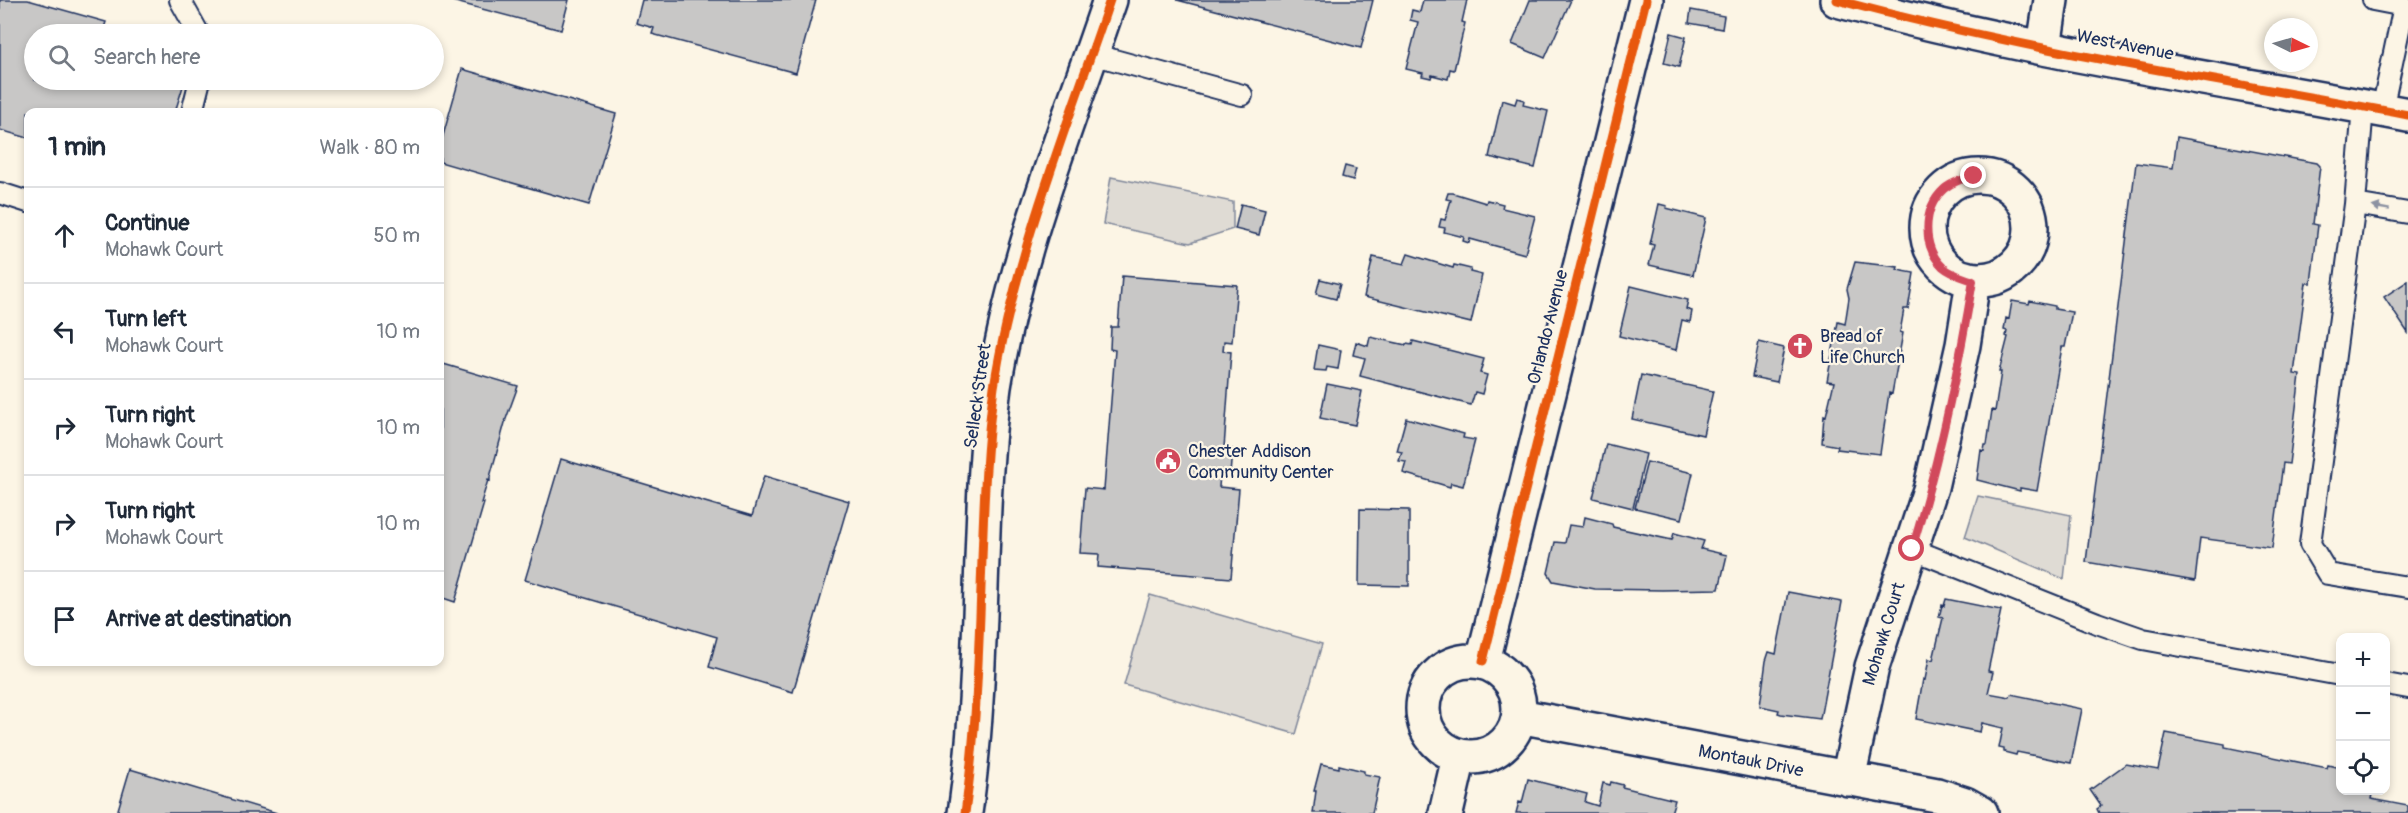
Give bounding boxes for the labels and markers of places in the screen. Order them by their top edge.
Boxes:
place label: Bread of Life Church [1820,325,1905,369]
church icon: Bread of Life Church [1785,331,1815,361]
place label: Chester Addison Community Center [1188,440,1334,484]
public building icon: Chester Addison Community Center [1153,446,1183,476]

